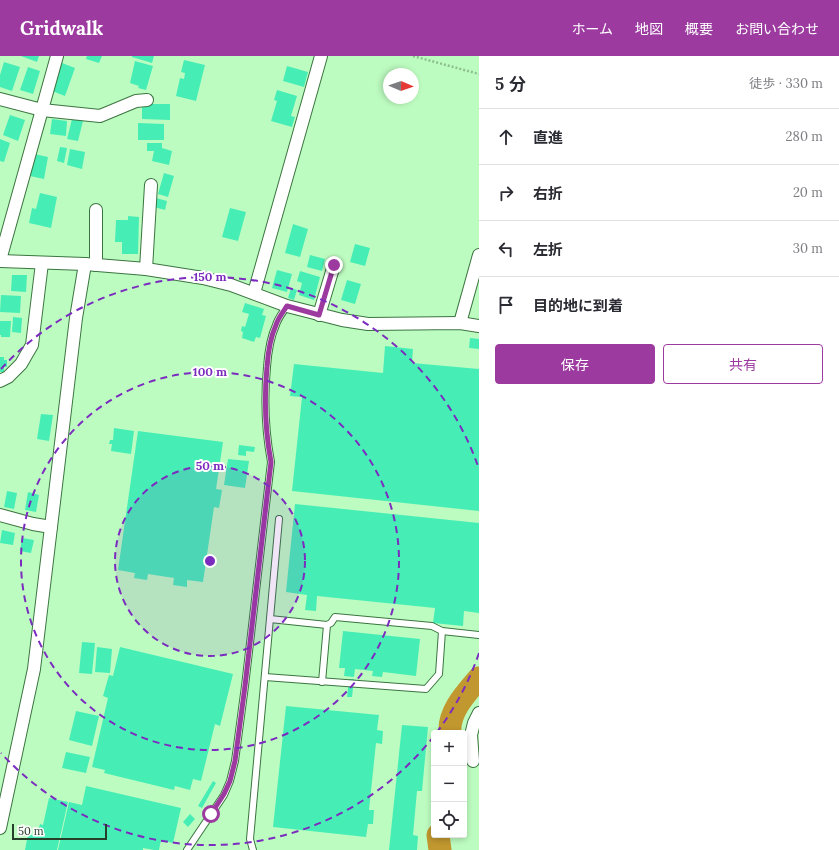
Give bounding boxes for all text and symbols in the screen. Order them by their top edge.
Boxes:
text: Gridwalk [20,16,103,40]
text: ホーム [571,20,613,38]
text: 地図 [635,20,663,38]
text: 概要 [685,20,713,38]
text: お問い合わせ [735,20,819,38]
north arrow [383,68,419,104]
text: 5 分 [495,73,526,95]
text: 徒歩 · 330 m [749,75,823,92]
icon: ahead [495,126,517,148]
text: 直進 [533,128,563,147]
text: 280 m [786,128,823,145]
icon: right [495,182,517,204]
text: 右折 [533,184,563,203]
text: 20 m [793,184,823,201]
icon: left [495,238,517,260]
text: 左折 [533,240,563,259]
text: 30 m [793,240,823,257]
route end [325,256,343,274]
text: 150 m [193,269,227,284]
icon: arrive [495,294,517,316]
text: 目的地に到着 [533,296,623,315]
button: 保存 [495,344,655,384]
button: 共有 [663,344,823,384]
text: 100 m [193,364,227,379]
text: 50 m [196,458,224,473]
centre of rings [203,554,217,568]
map controls [431,730,467,838]
button: + [431,730,467,766]
button: − [431,766,467,802]
button: locate [431,802,467,838]
route start [202,805,220,823]
scale bar [12,822,107,841]
text: 50 m [18,824,44,838]

